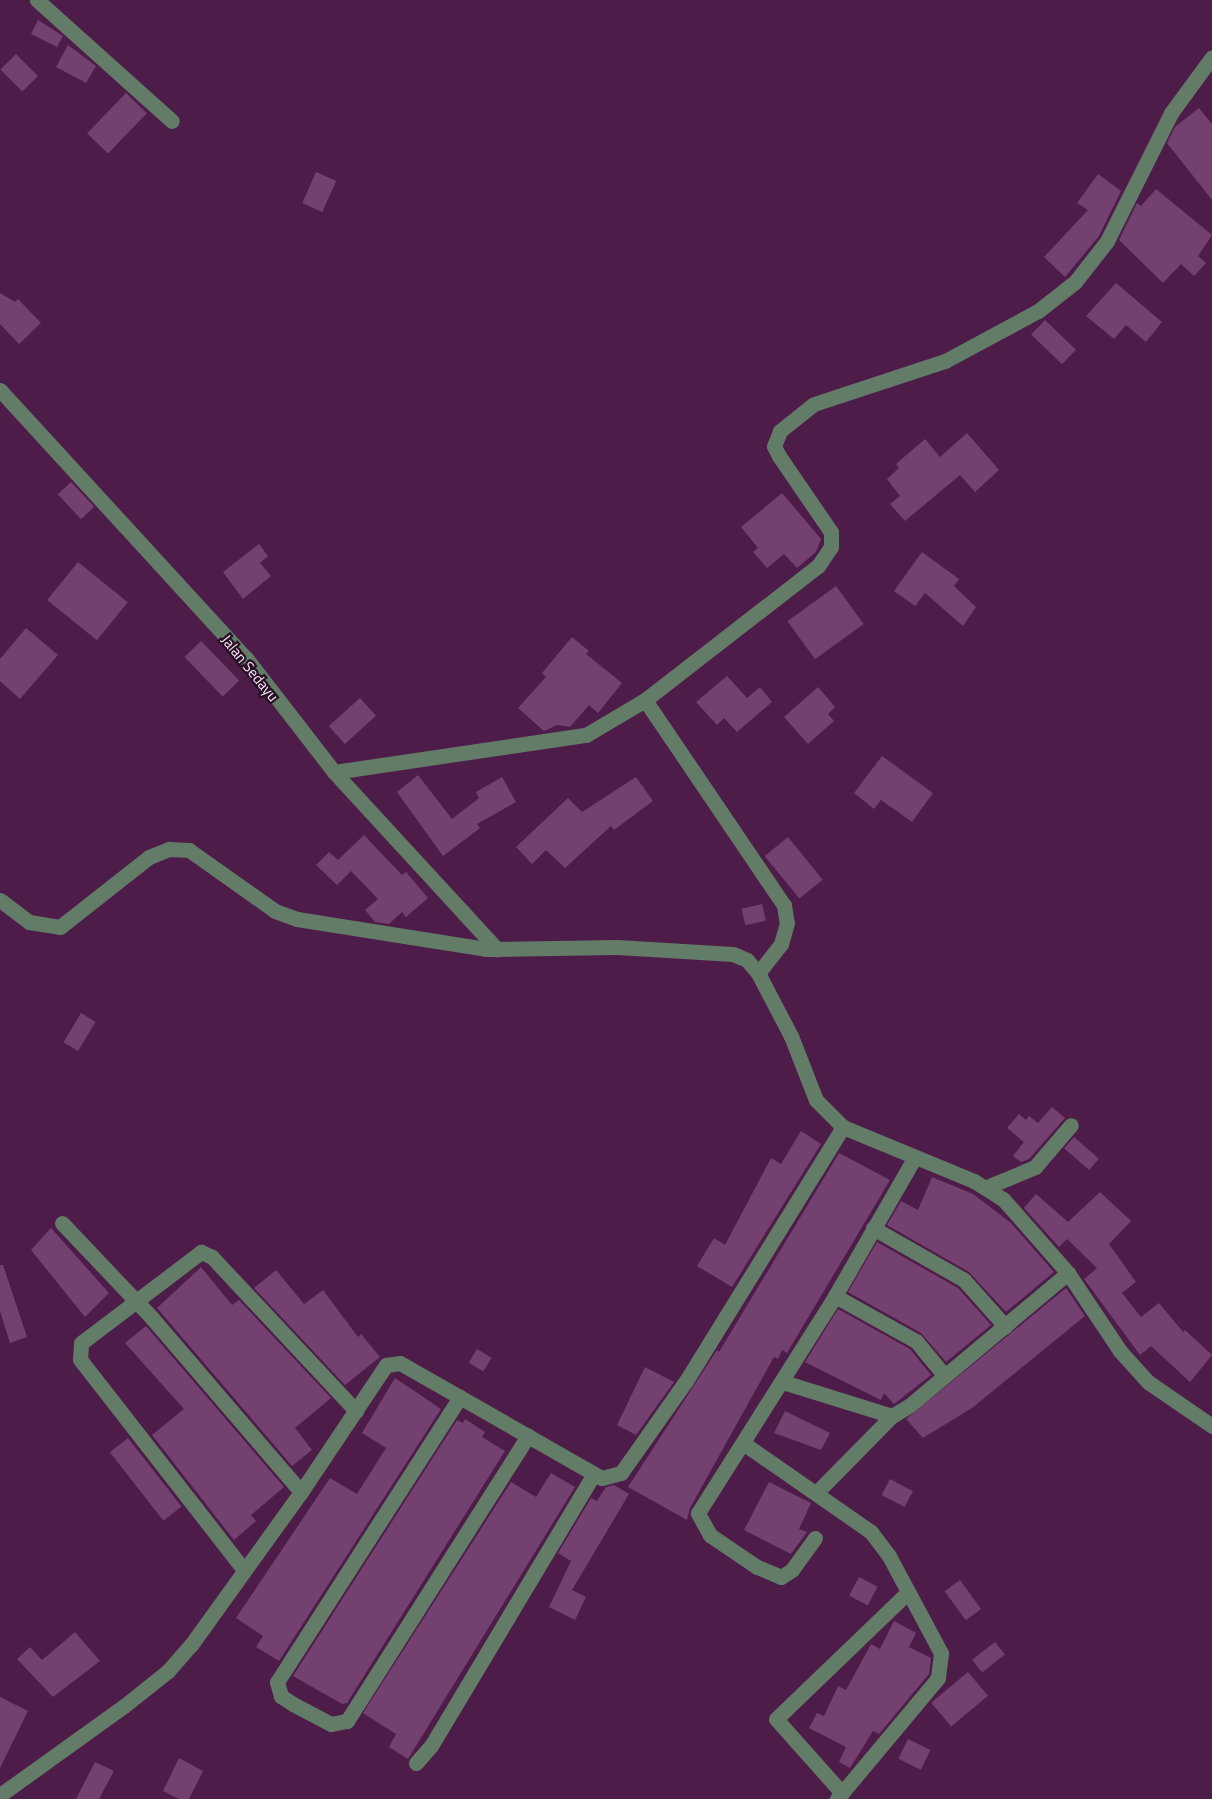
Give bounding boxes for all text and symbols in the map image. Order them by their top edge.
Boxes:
street label: Jalan Sedayu [218,631,282,705]

